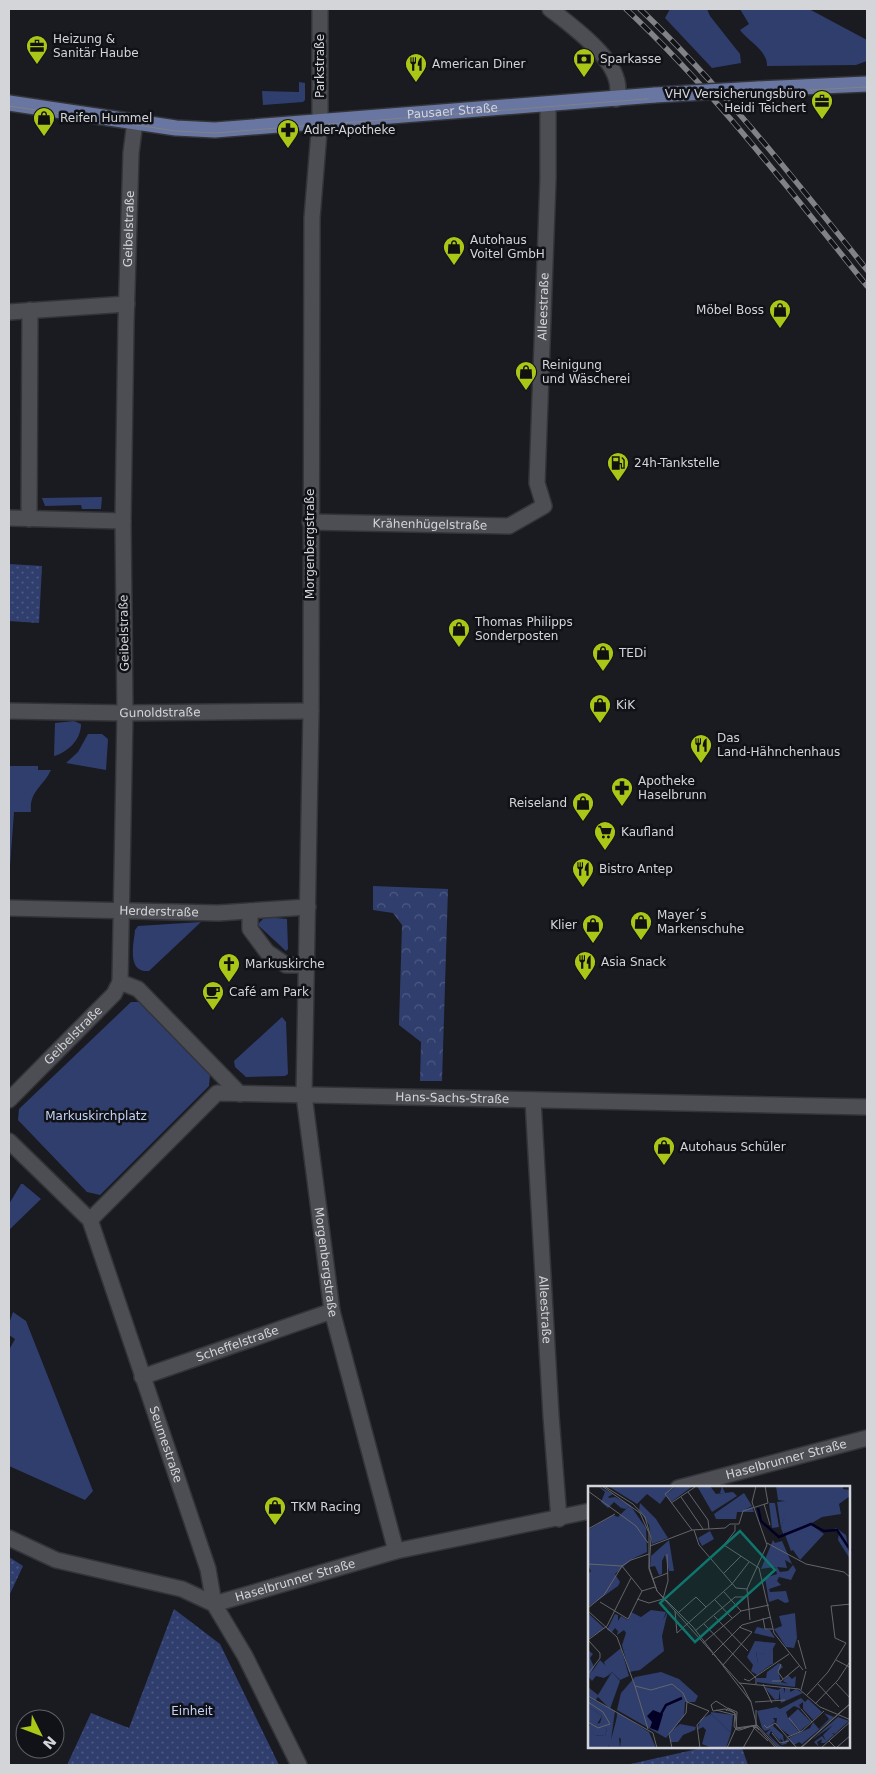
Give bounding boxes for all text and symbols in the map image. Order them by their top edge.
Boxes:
place label: Heizung & Sanitär Haube [53,32,139,60]
office icon: Heizung & Sanitär Haube [25,34,49,65]
street label: Parkstraße [313,34,327,98]
bank icon: Sparkasse [572,47,596,78]
restaurant icon: American Diner [404,52,428,83]
place label: Sparkasse [600,52,662,66]
place label: American Diner [432,57,525,71]
place label: VHV Versicherungsbüro Heidi Teichert [665,87,806,115]
office icon: VHV Versicherungsbüro Heidi Teichert [810,89,834,120]
street label: Pausaer Straße [406,101,498,122]
shop icon: Reifen Hummel [32,106,56,137]
place label: Reifen Hummel [60,111,152,125]
pharmacy icon: Adler-Apotheke [276,118,300,149]
place label: Adler-Apotheke [304,123,395,137]
street label: Geibelstraße [121,190,137,267]
place label: Autohaus Voitel GmbH [470,233,545,261]
shop icon: Autohaus Voitel GmbH [442,235,466,266]
street label: Alleestraße [535,272,552,341]
shop icon: Möbel Boss [768,298,792,329]
place label: Möbel Boss [696,303,764,317]
place label: Reinigung und Wäscherei [542,358,630,386]
shop icon: Reinigung und Wäscherei [514,360,538,391]
fuel station icon: 24h-Tankstelle [606,451,630,482]
place label: 24h-Tankstelle [634,456,720,470]
street label: Morgenbergstraße [303,489,317,599]
street label: Krähenhügelstraße [373,516,487,533]
street label: Geibelstraße [116,595,132,671]
place label: Thomas Philipps Sonderposten [474,615,573,643]
shop icon: Thomas Philipps Sonderposten [447,617,471,648]
shop icon: TEDi [591,641,615,672]
place label: TEDi [618,646,647,660]
shop icon: KiK [588,693,612,724]
place label: KiK [616,698,636,712]
street label: Gunoldstraße [119,705,201,720]
place label: Das Land-Hähnchenhaus [717,731,840,759]
restaurant icon: Das Land-Hähnchenhaus [689,733,713,764]
place label: Apotheke Haselbrunn [638,774,707,802]
pharmacy icon: Apotheke Haselbrunn [610,776,634,807]
shop icon: Reiseland [571,791,595,822]
place label: Reiseland [509,796,567,810]
supermarket icon: Kaufland [593,820,617,851]
place label: Kaufland [621,825,674,839]
restaurant icon: Bistro Antep [571,857,595,888]
place label: Bistro Antep [599,862,673,876]
street label: Herderstraße [119,904,199,920]
place label: Mayer´s Markenschuhe [657,908,744,936]
shop icon: Mayer´s Markenschuhe [629,910,653,941]
shop icon: Klier [581,913,605,944]
place label: Klier [550,918,577,932]
restaurant icon: Asia Snack [573,950,597,981]
church icon: Markuskirche [217,952,241,983]
place label: Asia Snack [601,955,666,969]
place label: Markuskirche [245,957,325,971]
cafe icon: Café am Park [201,980,225,1011]
place label: Café am Park [229,985,309,999]
street label: Geibelstraße [41,1003,105,1067]
street label: Hans-Sachs-Straße [395,1090,509,1106]
park label: Markuskirchplatz [45,1109,147,1123]
shop icon: Autohaus Schüler [652,1135,676,1166]
place label: Autohaus Schüler [680,1140,786,1154]
street label: Morgenbergstraße [312,1206,340,1319]
street label: Alleestraße [536,1275,554,1344]
street label: Scheffelstraße [194,1323,281,1365]
street label: Seumestraße [146,1404,185,1484]
street label: Haselbrunner Straße [724,1437,848,1482]
inset map [588,1486,851,1749]
shop icon: TKM Racing [263,1495,287,1526]
place label: TKM Racing [290,1500,361,1514]
street label: Haselbrunner Straße [233,1556,357,1605]
park label: Einheit [171,1704,213,1718]
north arrow [15,1709,65,1759]
text: N [40,1733,60,1752]

